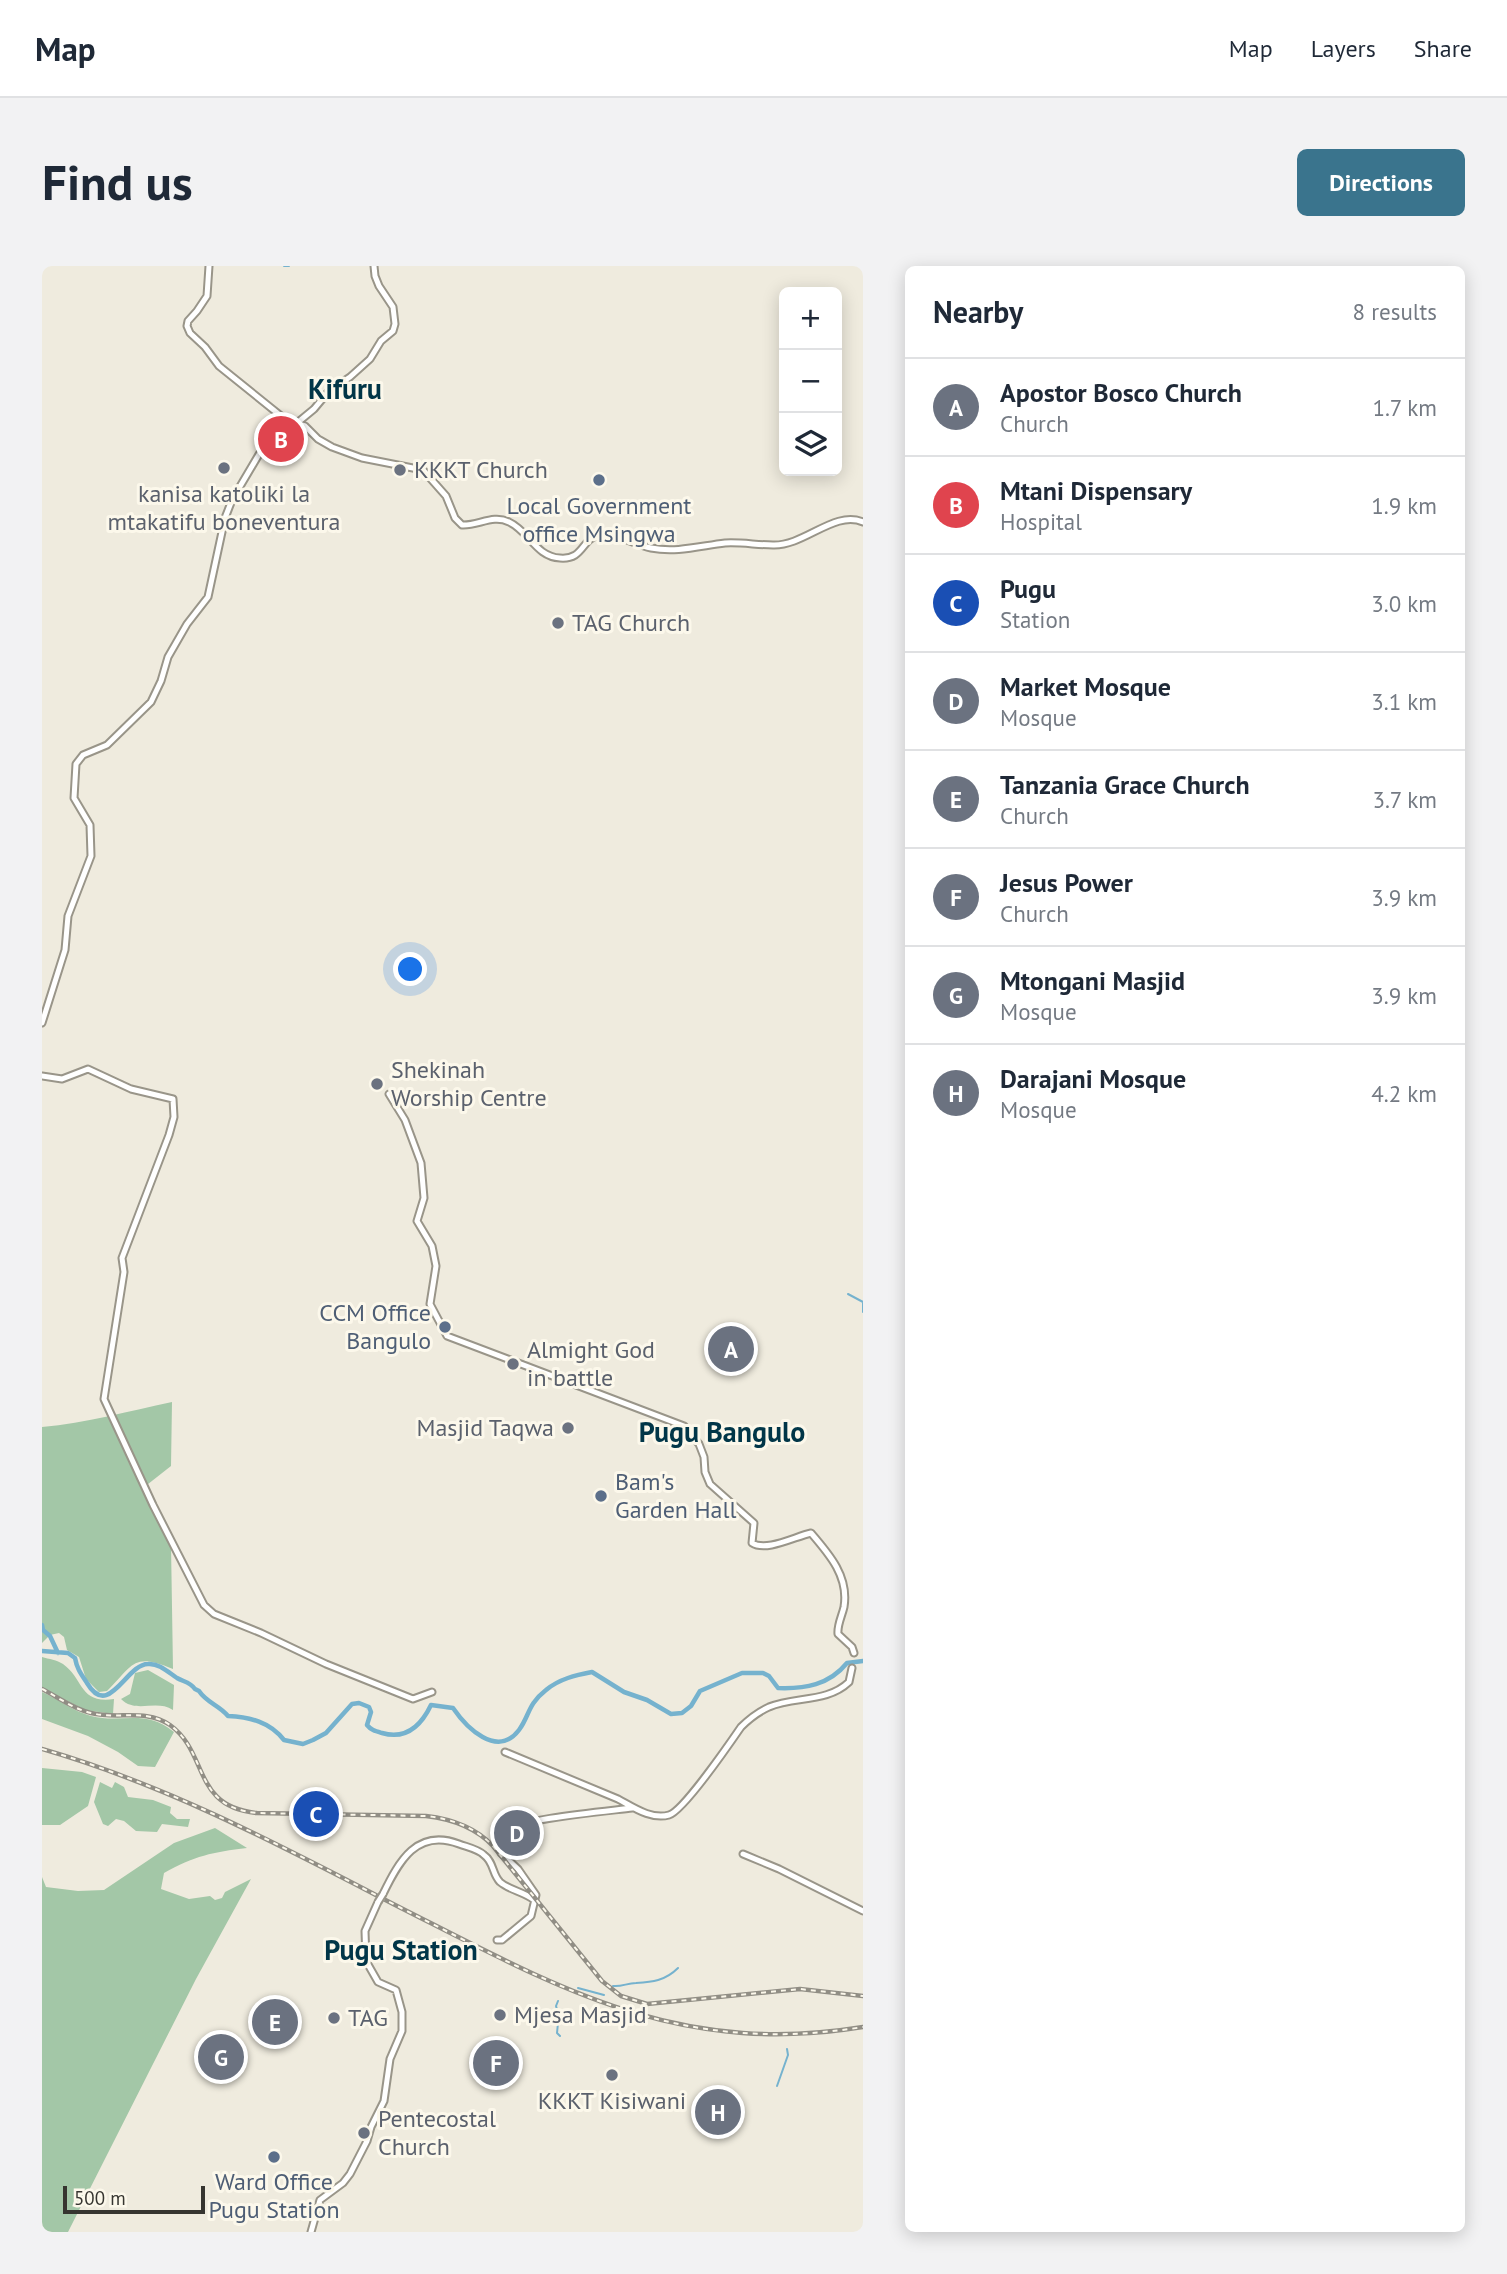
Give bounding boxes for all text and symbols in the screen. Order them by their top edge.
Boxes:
text: Map [35,27,96,70]
text: Map [1229,33,1273,64]
text: Layers [1311,33,1376,64]
text: Share [1414,33,1472,64]
button: Directions [1297,149,1465,216]
text: Find us [42,150,193,214]
map controls [779,287,842,476]
button: + [779,287,842,350]
text: Nearby [933,292,1023,331]
text: 8 results [1353,297,1437,326]
button: − [779,350,842,413]
district label: Kifuru [308,370,382,407]
text: Apostor Bosco Church [1000,376,1242,409]
text: A [949,393,963,422]
text: 1.7 km [1372,393,1437,422]
text: Church [1000,409,1069,438]
pin: B [258,413,304,465]
button: layers [779,413,842,476]
place label: KKKT Church [414,454,548,485]
marker: kanisa katoliki la mtakatifu boneventura [216,460,232,476]
marker: KKKT Church [392,462,408,478]
marker: Local Government office Msingwa [591,472,607,488]
text: Mtani Dispensary [1000,474,1192,507]
place label: kanisa katoliki la mtakatifu boneventura [108,478,340,537]
place label: Local Government office Msingwa [507,490,692,549]
text: B [949,491,963,520]
text: 1.9 km [1371,491,1437,520]
text: Hospital [1000,507,1082,536]
text: Pugu [1000,572,1056,605]
text: C [950,589,962,618]
text: 3.0 km [1371,589,1437,618]
text: Station [1000,605,1070,634]
place label: TAG Church [572,607,690,638]
marker: TAG Church [550,615,566,631]
text: Market Mosque [1000,670,1171,703]
text: D [949,687,963,716]
text: 3.1 km [1371,687,1437,716]
text: Mosque [1000,703,1077,732]
text: Tanzania Grace Church [1000,768,1250,801]
text: E [950,785,962,814]
text: 3.7 km [1372,785,1437,814]
text: Church [1000,801,1069,830]
text: Jesus Power [1000,866,1133,899]
text: F [950,883,962,912]
text: 3.9 km [1371,883,1437,912]
text: Church [1000,899,1069,928]
your location [393,952,427,986]
text: Mtongani Masjid [1000,964,1185,997]
text: G [949,981,963,1010]
text: 3.9 km [1371,981,1437,1010]
text: Mosque [1000,997,1077,1026]
place label: Shekinah Worship Centre [391,1054,547,1113]
text: Darajani Mosque [1000,1062,1186,1095]
marker: Shekinah Worship Centre [369,1076,385,1092]
text: H [949,1079,963,1108]
text: 4.2 km [1371,1079,1437,1108]
text: Mosque [1000,1095,1077,1124]
place label: CCM Office Bangulo [319,1297,431,1356]
marker: CCM Office Bangulo [437,1319,453,1335]
pin: A [708,1323,754,1375]
place label: Almight God in battle [527,1334,655,1393]
marker: Almight God in battle [505,1356,521,1372]
place label: Masjid Taqwa [416,1412,554,1443]
district label: Pugu Bangulo [639,1413,805,1450]
marker: Masjid Taqwa [560,1420,576,1436]
place label: Bam's Garden Hall [615,1466,736,1525]
marker: Bam's Garden Hall [593,1488,609,1504]
pin: C [293,1788,339,1840]
pin: D [494,1807,540,1859]
district label: Pugu Station [324,1931,478,1968]
pin: E [252,1996,298,2048]
place label: Mjesa Masjid [514,1999,647,2030]
place label: TAG [348,2002,388,2033]
marker: Mjesa Masjid [492,2007,508,2023]
marker: TAG [326,2010,342,2026]
pin: G [198,2031,244,2083]
pin: F [473,2037,519,2089]
marker: KKKT Kisiwani [604,2067,620,2083]
place label: KKKT Kisiwani [538,2085,686,2116]
pin: H [695,2086,741,2138]
place label: Pentecostal Church [378,2103,496,2162]
marker: Pentecostal Church [356,2125,372,2141]
marker: Ward Office Pugu Station [266,2149,282,2165]
place label: Ward Office Pugu Station [208,2166,340,2225]
scale bar [63,2183,205,2215]
text: 500 m [74,2186,126,2210]

